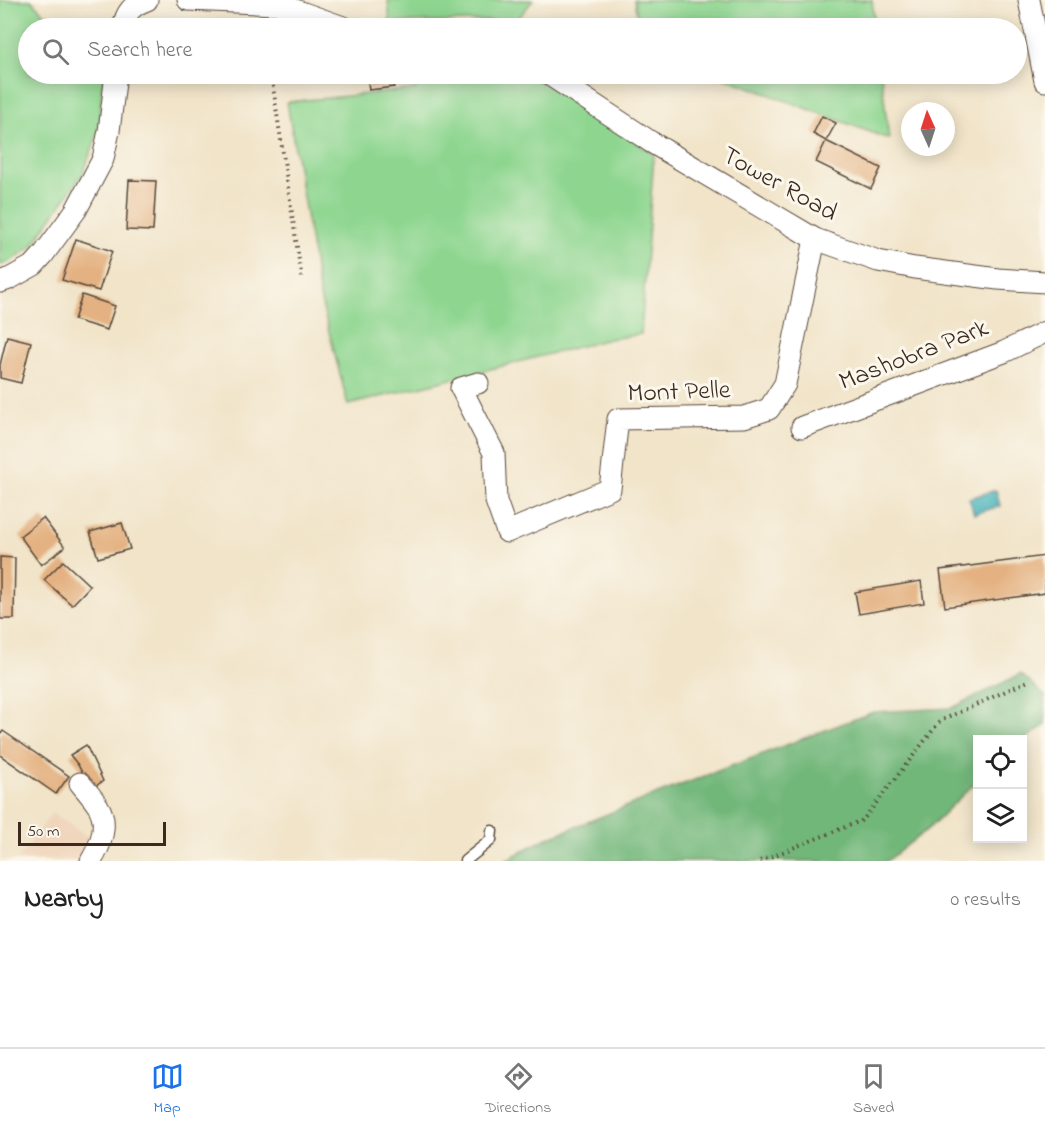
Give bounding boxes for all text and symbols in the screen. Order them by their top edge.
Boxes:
search box [18,18,1027,84]
icon: search [39,35,72,68]
text: Search here [87,35,192,67]
north arrow [901,102,955,156]
street label: Tower Road [714,138,844,233]
street label: Mashobra Park [834,310,995,402]
street label: Mont Pelle [627,372,731,414]
map controls [973,735,1027,843]
button: locate [973,735,1027,789]
button: layers [973,789,1027,843]
scale bar [18,819,166,846]
text: 50 m [27,820,59,844]
text: Nearby [24,881,103,919]
text: 0 results [950,886,1021,915]
tab: Map [151,1060,184,1120]
tab: Directions [485,1060,551,1120]
tab: Saved [853,1060,894,1120]

